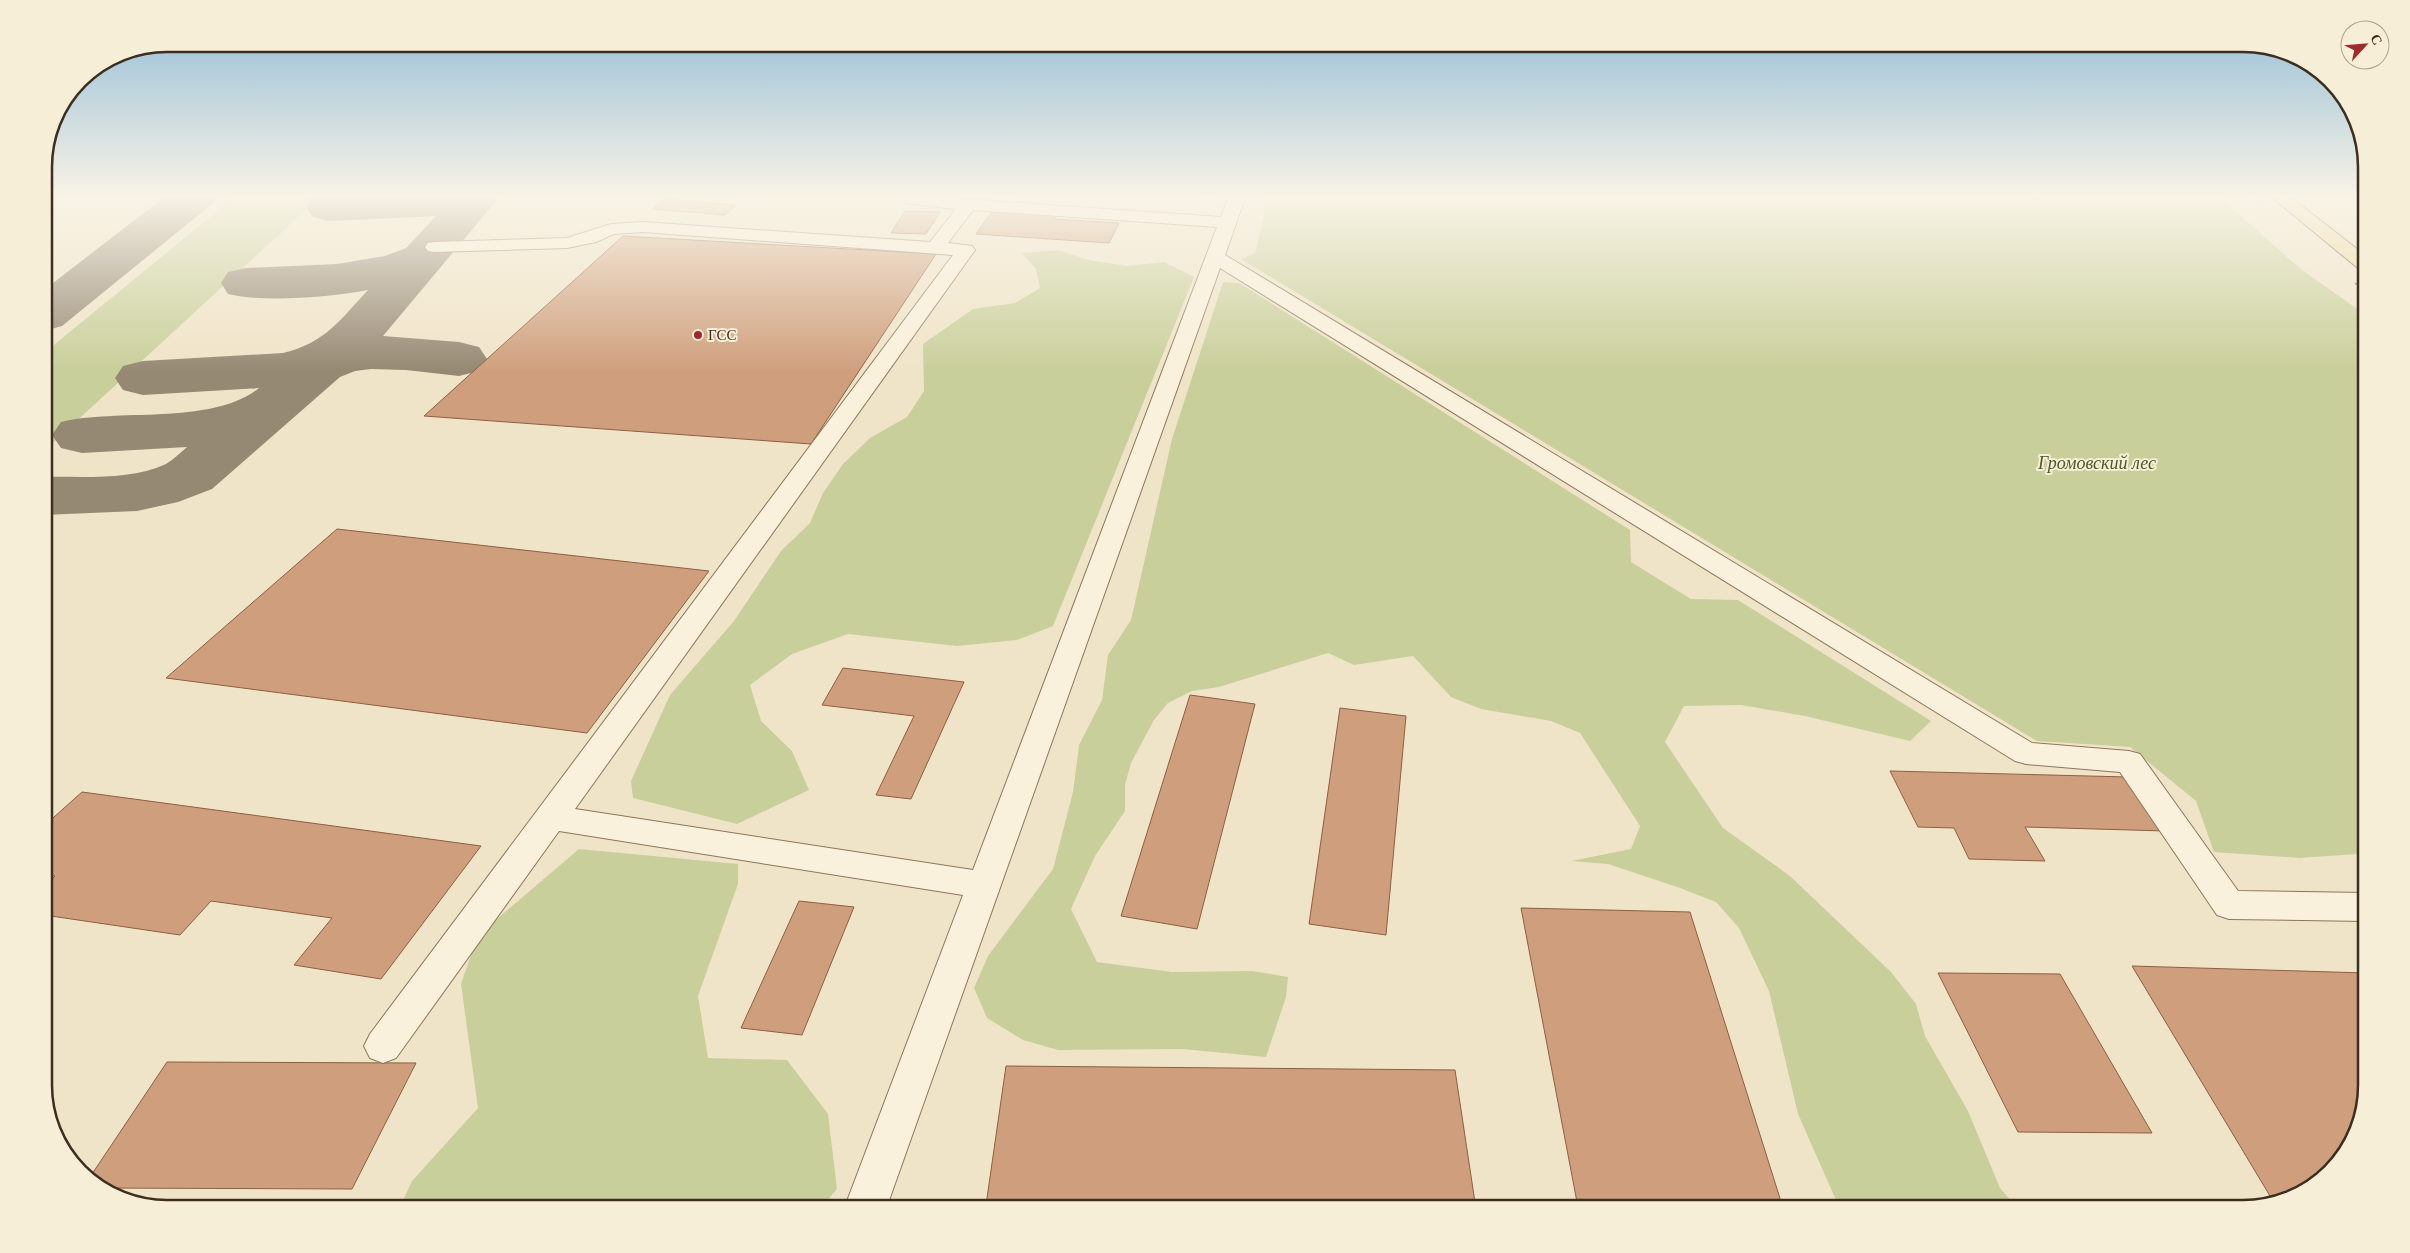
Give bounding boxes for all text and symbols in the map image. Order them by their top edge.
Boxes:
north arrow [2340,20,2390,70]
text: С [2367,32,2385,47]
place label: ГСС [708,327,736,343]
marker: ГСС [692,329,704,341]
park label: Громовский лес [2037,453,2156,473]

